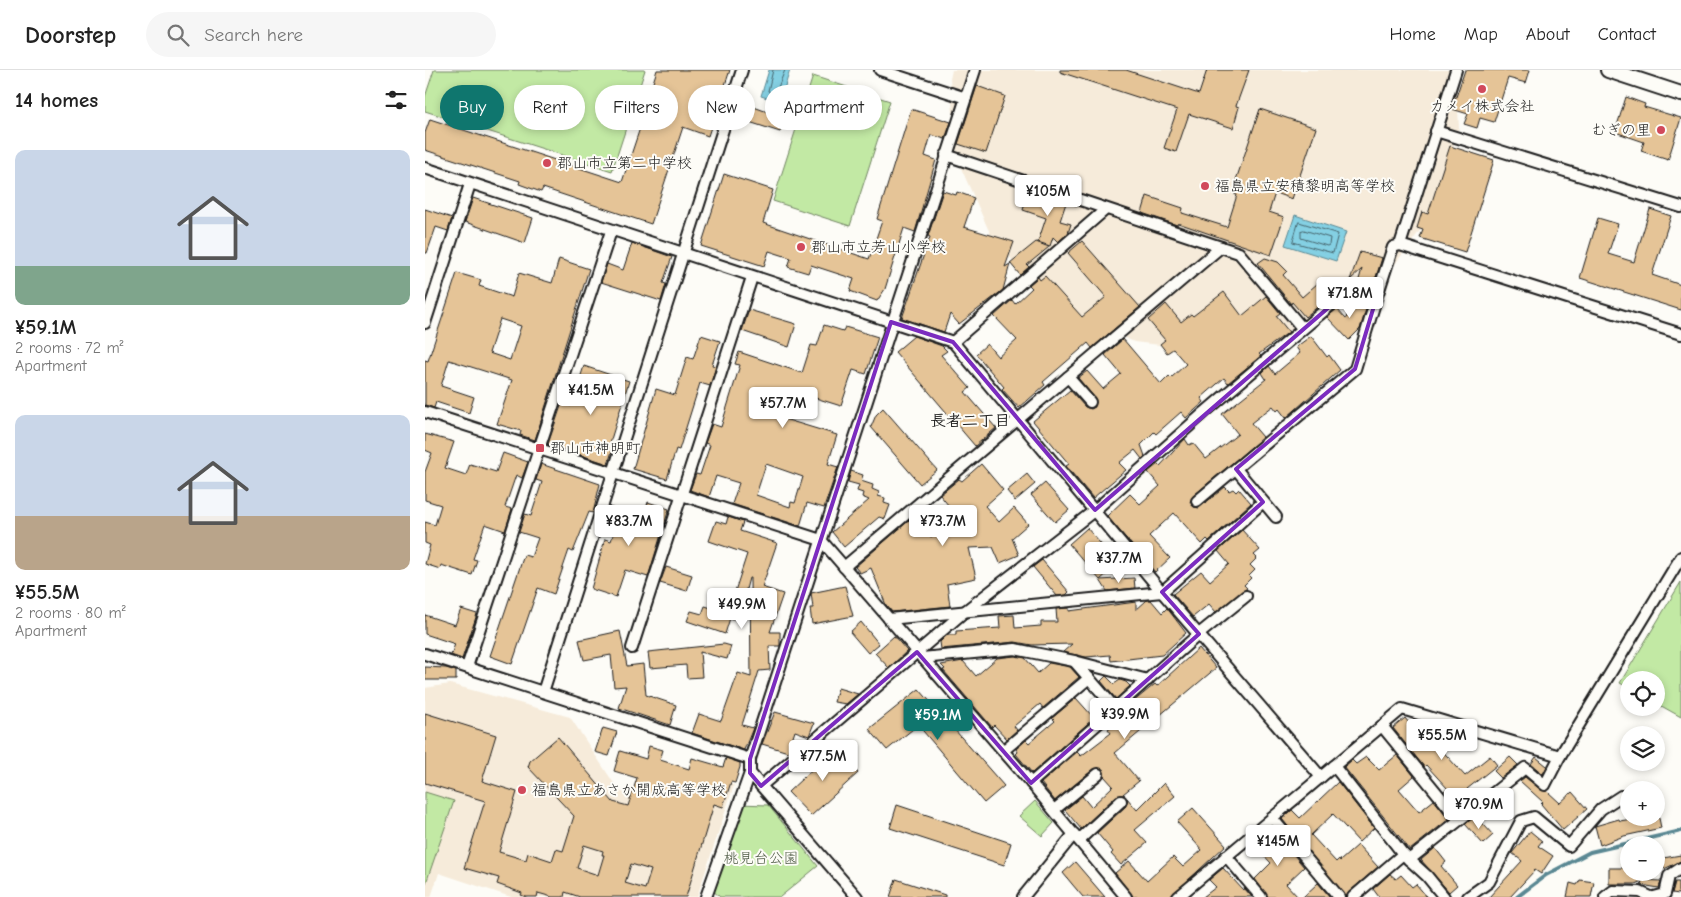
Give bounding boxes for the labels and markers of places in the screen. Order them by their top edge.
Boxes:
marker: カメイ株式会社 [1476,83,1488,95]
place label: カメイ株式会社 [1429,97,1535,115]
place label: むぎの里 [1591,121,1651,139]
marker: むぎの里 [1655,124,1667,136]
place label: 郡山市立第二中学校 [557,154,692,172]
marker: 郡山市立第二中学校 [541,157,553,169]
pin: ¥105M [1013,174,1083,217]
place label: 福島県立安積黎明高等学校 [1215,177,1395,195]
marker: 福島県立安積黎明高等学校 [1199,180,1211,192]
place label: 郡山市立芳山小学校 [811,238,946,256]
marker: 郡山市立芳山小学校 [795,241,807,253]
pin: ¥71.8M [1309,276,1391,319]
pin: ¥41.5M [550,374,632,416]
pin: ¥57.7M [742,386,824,429]
place label: 郡山市神明町 [550,439,641,457]
marker: 郡山市神明町 [534,442,546,454]
pin: ¥83.7M [588,504,670,547]
pin: ¥73.7M [902,504,984,547]
pin: ¥37.7M [1078,542,1160,584]
pin: ¥49.9M [701,588,783,630]
pin: ¥59.1M [897,698,979,741]
pin: ¥39.9M [1084,698,1166,740]
pin: ¥55.5M [1401,718,1483,761]
pin: ¥77.5M [782,740,864,782]
place label: 福島県立あさか開成高等学校 [532,781,726,799]
marker: 福島県立あさか開成高等学校 [516,784,528,796]
pin: ¥70.9M [1438,788,1520,830]
pin: ¥145M [1243,824,1313,867]

